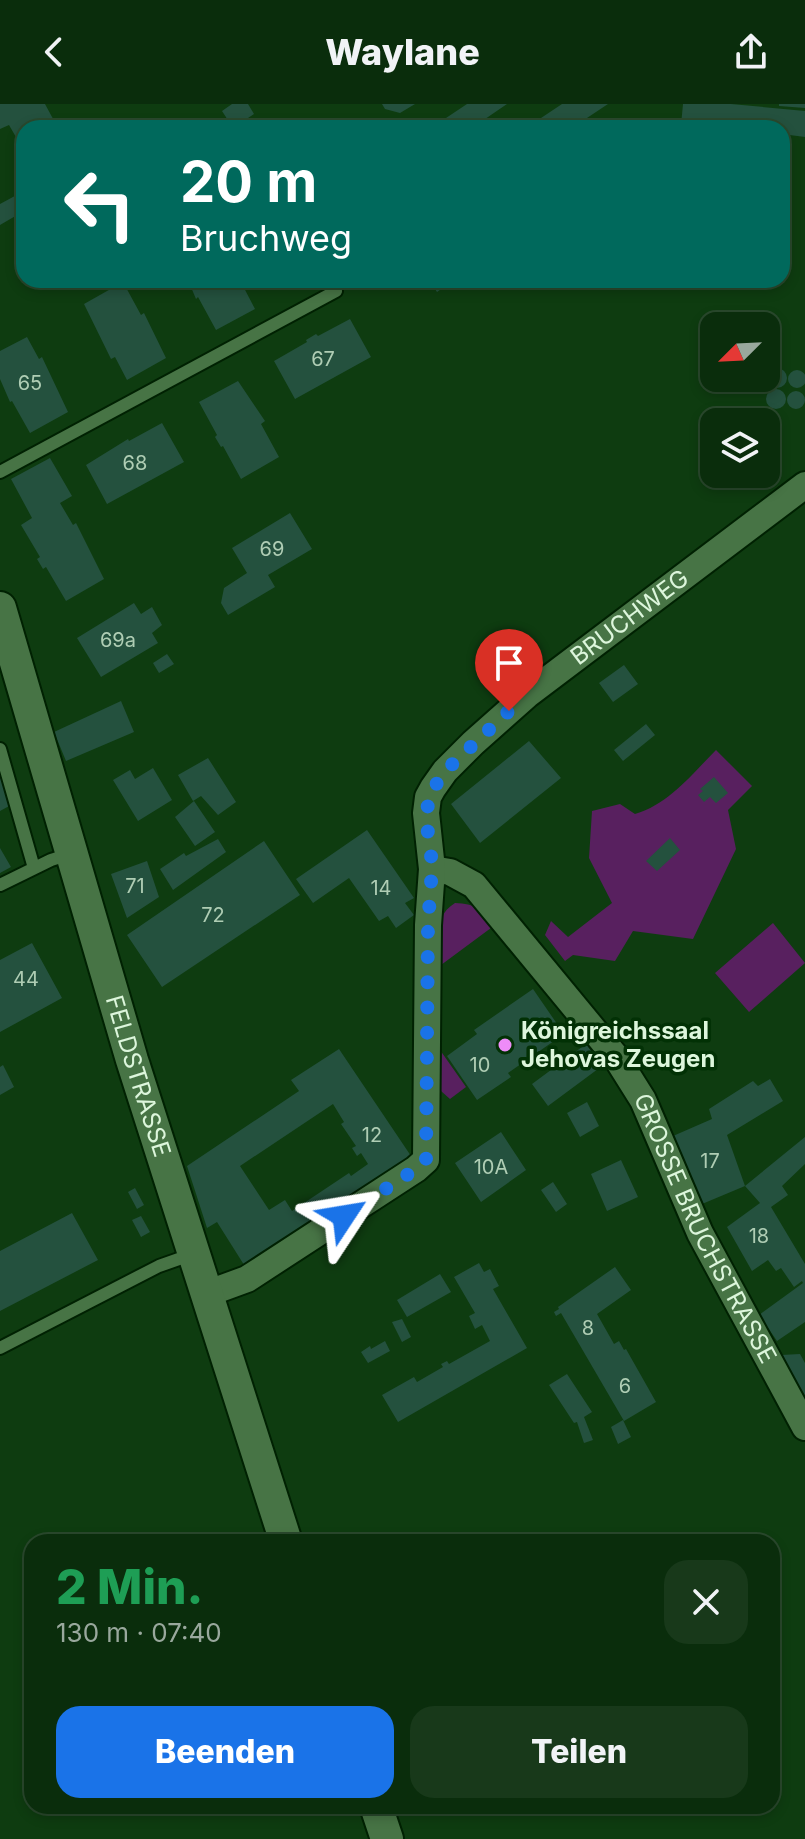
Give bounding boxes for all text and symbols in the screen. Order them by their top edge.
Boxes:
icon: back [32,30,76,74]
text: Waylane [325,30,480,74]
icon: share [729,30,773,74]
text: 20 m [180,148,317,216]
icon: left [48,152,152,256]
text: Bruchweg [180,216,352,260]
north arrow [700,312,780,392]
map controls [700,312,780,488]
house number: 67 [311,347,335,371]
house number: 65 [18,371,42,395]
button: layers [700,408,780,488]
house number: 68 [123,451,147,475]
house number: 69 [260,537,284,561]
street label: BRUCHWEG [565,563,694,671]
house number: 69a [100,628,136,652]
pin [475,629,543,711]
icon: arrive [487,641,531,685]
house number: 71 [125,874,145,898]
house number: 14 [370,876,392,900]
house number: 72 [201,903,225,927]
house number: 44 [13,967,39,991]
street label: FELDSTRASSE [100,992,177,1160]
place label: Königreichssaal Jehovas Zeugen [521,1016,715,1073]
marker: Königreichssaal Jehovas Zeugen [496,1036,514,1054]
house number: 10 [470,1053,490,1077]
street label: GROSSE BRUCHSTRASSE [628,1089,783,1368]
house number: 12 [362,1123,382,1147]
house number: 17 [700,1149,720,1173]
house number: 10A [474,1155,508,1179]
position arrow [302,1174,386,1258]
house number: 18 [749,1224,769,1248]
house number: 8 [582,1316,594,1340]
house number: 6 [619,1374,631,1398]
text: 2 Min. [56,1557,203,1616]
button: close [664,1560,748,1644]
text: 130 m · 07:40 [56,1617,222,1648]
button: Beenden [56,1706,394,1798]
button: Teilen [410,1706,748,1798]

